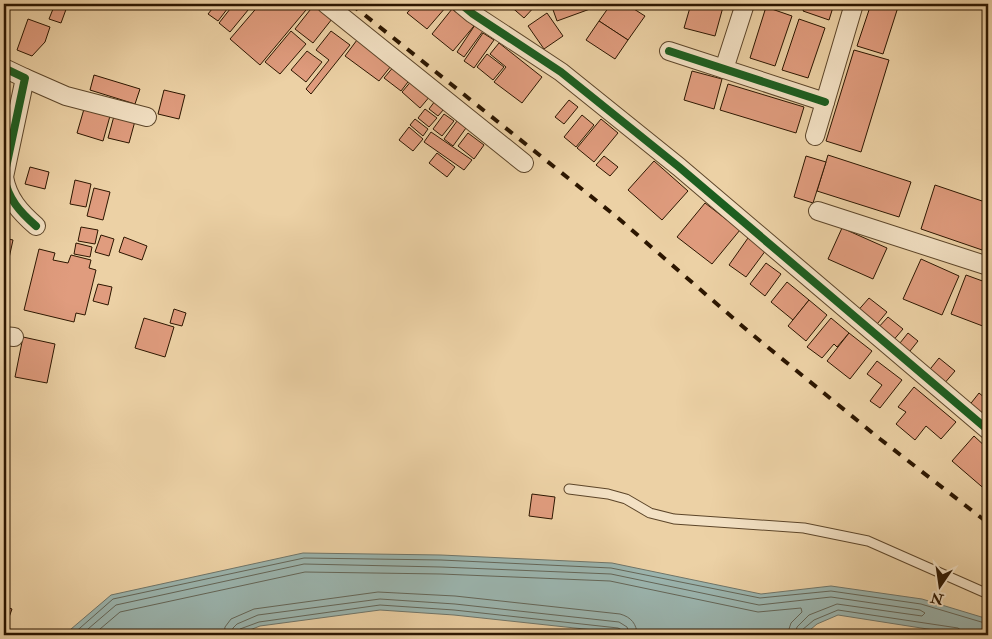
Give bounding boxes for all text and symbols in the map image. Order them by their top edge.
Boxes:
north arrow [914,562,964,612]
text: N [929,588,946,608]

